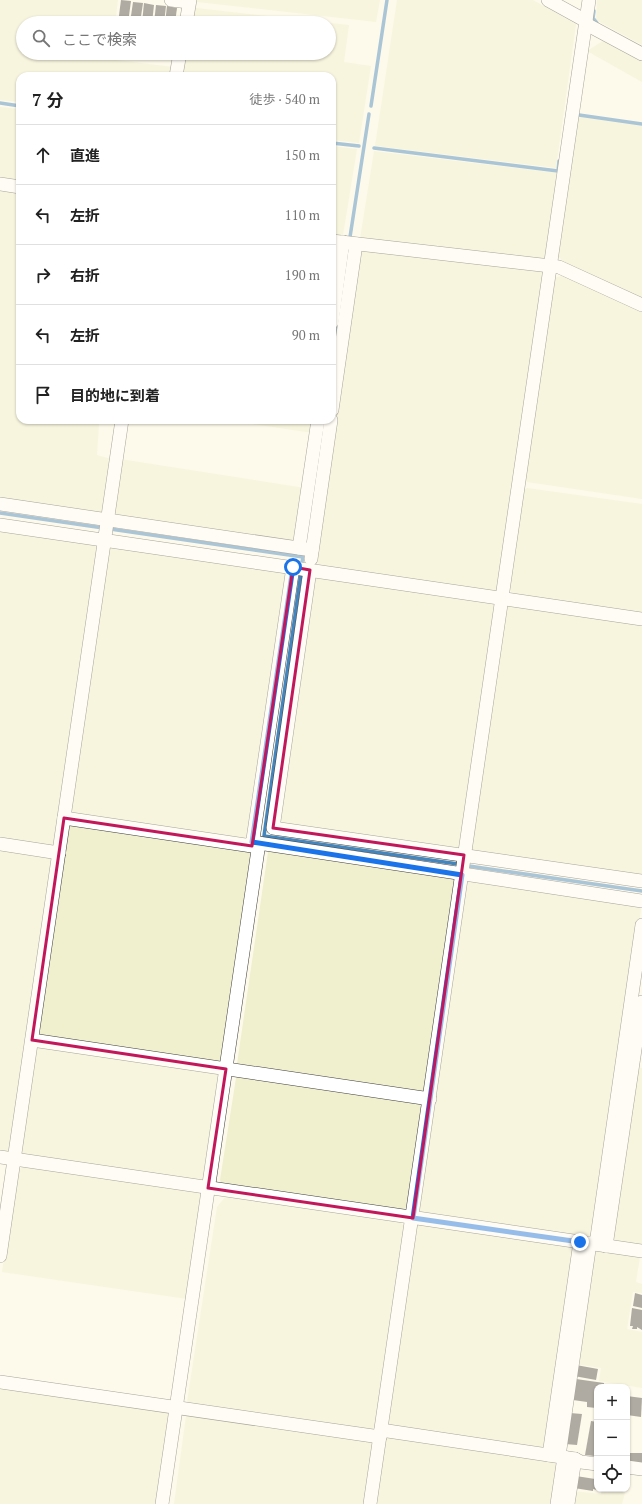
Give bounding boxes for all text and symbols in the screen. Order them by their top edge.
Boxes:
search box [16,16,336,60]
icon: search [30,27,52,49]
text: ここで検索 [62,29,137,49]
text: 7 分 [32,88,63,111]
text: 徒歩 · 540 m [249,90,320,108]
icon: ahead [32,144,54,166]
text: 直進 [70,145,100,165]
text: 150 m [285,146,320,164]
icon: left [32,204,54,226]
text: 左折 [70,205,100,225]
text: 110 m [285,206,320,224]
icon: right [32,264,54,286]
text: 右折 [70,265,100,285]
text: 190 m [285,266,320,284]
icon: left [32,324,54,346]
text: 左折 [70,325,100,345]
text: 90 m [292,326,320,344]
icon: arrive [32,384,54,406]
text: 目的地に到着 [70,385,160,405]
route start [284,558,302,576]
route end [571,1233,589,1251]
map controls [594,1384,630,1492]
button: + [594,1384,630,1420]
button: − [594,1420,630,1456]
button: locate [594,1456,630,1492]

